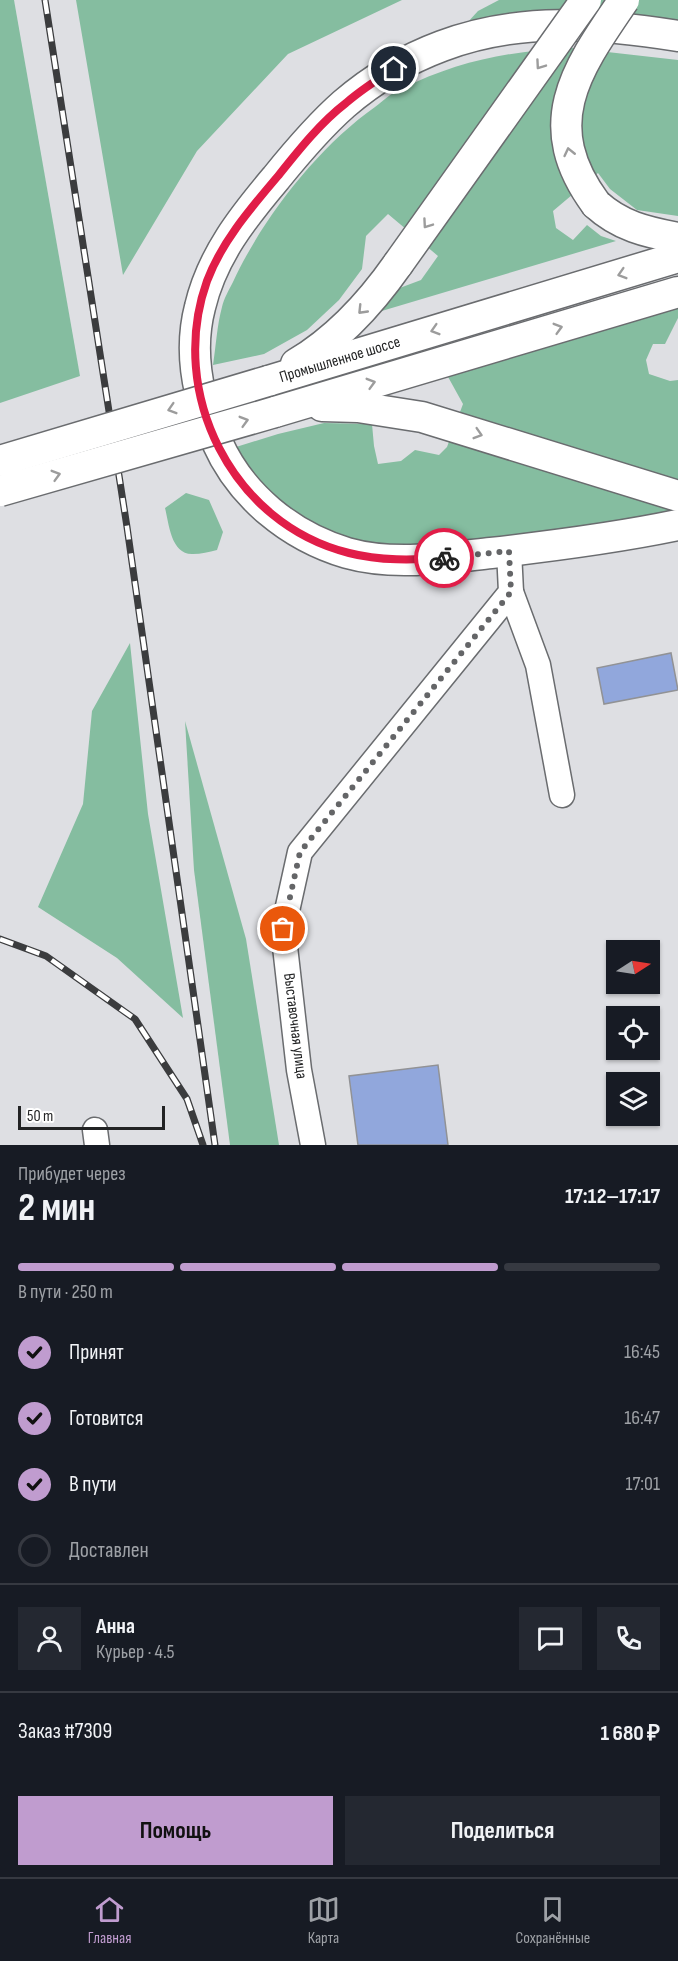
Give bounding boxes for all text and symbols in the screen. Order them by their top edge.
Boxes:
pin [368,43,419,94]
icon: home [377,52,410,85]
one-way arrow [536,58,547,69]
one-way arrow [564,147,577,157]
one-way arrow [423,217,434,228]
one-way arrow [617,267,628,279]
one-way arrow [358,303,369,314]
one-way arrow [430,323,441,335]
one-way arrow [552,323,563,335]
street label: Промышленное шоссе [277,332,402,386]
one-way arrow [365,378,376,390]
one-way arrow [167,402,178,414]
one-way arrow [238,415,248,428]
one-way arrow [472,427,483,439]
one-way arrow [50,470,61,482]
courier [414,528,474,588]
icon: bike [428,542,461,575]
pin [257,903,308,954]
icon: bag [266,912,299,945]
north arrow [606,940,660,994]
map controls [606,940,660,1126]
street label: Выставочная улица [279,972,311,1080]
button: locate [606,1006,660,1060]
button: layers [606,1072,660,1126]
scale bar [18,1103,165,1130]
text: 50 m [27,1107,53,1126]
text: Прибудет через [18,1162,126,1186]
text: 17:12–17:17 [565,1183,660,1210]
text: 2 мин [18,1185,95,1232]
text: В пути · 250 m [18,1280,113,1304]
icon: check [18,1336,51,1369]
text: Принят [69,1339,124,1366]
text: 16:45 [624,1340,660,1364]
icon: check [18,1402,51,1435]
text: Готовится [69,1405,143,1432]
text: 16:47 [624,1406,660,1430]
icon: check [18,1468,51,1501]
text: В пути [69,1471,117,1498]
text: 17:01 [626,1472,660,1496]
text: Доставлен [69,1537,149,1564]
button: person [18,1607,81,1670]
button: chat [519,1607,582,1670]
button: phone [597,1607,660,1670]
text: Анна [96,1613,135,1640]
text: Курьер · 4.5 [96,1640,175,1664]
text: Заказ #7309 [18,1718,112,1745]
text: 1 680 ₽ [600,1720,660,1747]
button: Помощь [18,1796,333,1865]
button: Поделиться [345,1796,660,1865]
tab: Главная [88,1893,131,1948]
tab: Карта [307,1893,340,1948]
tab: Сохранённые [516,1893,590,1948]

